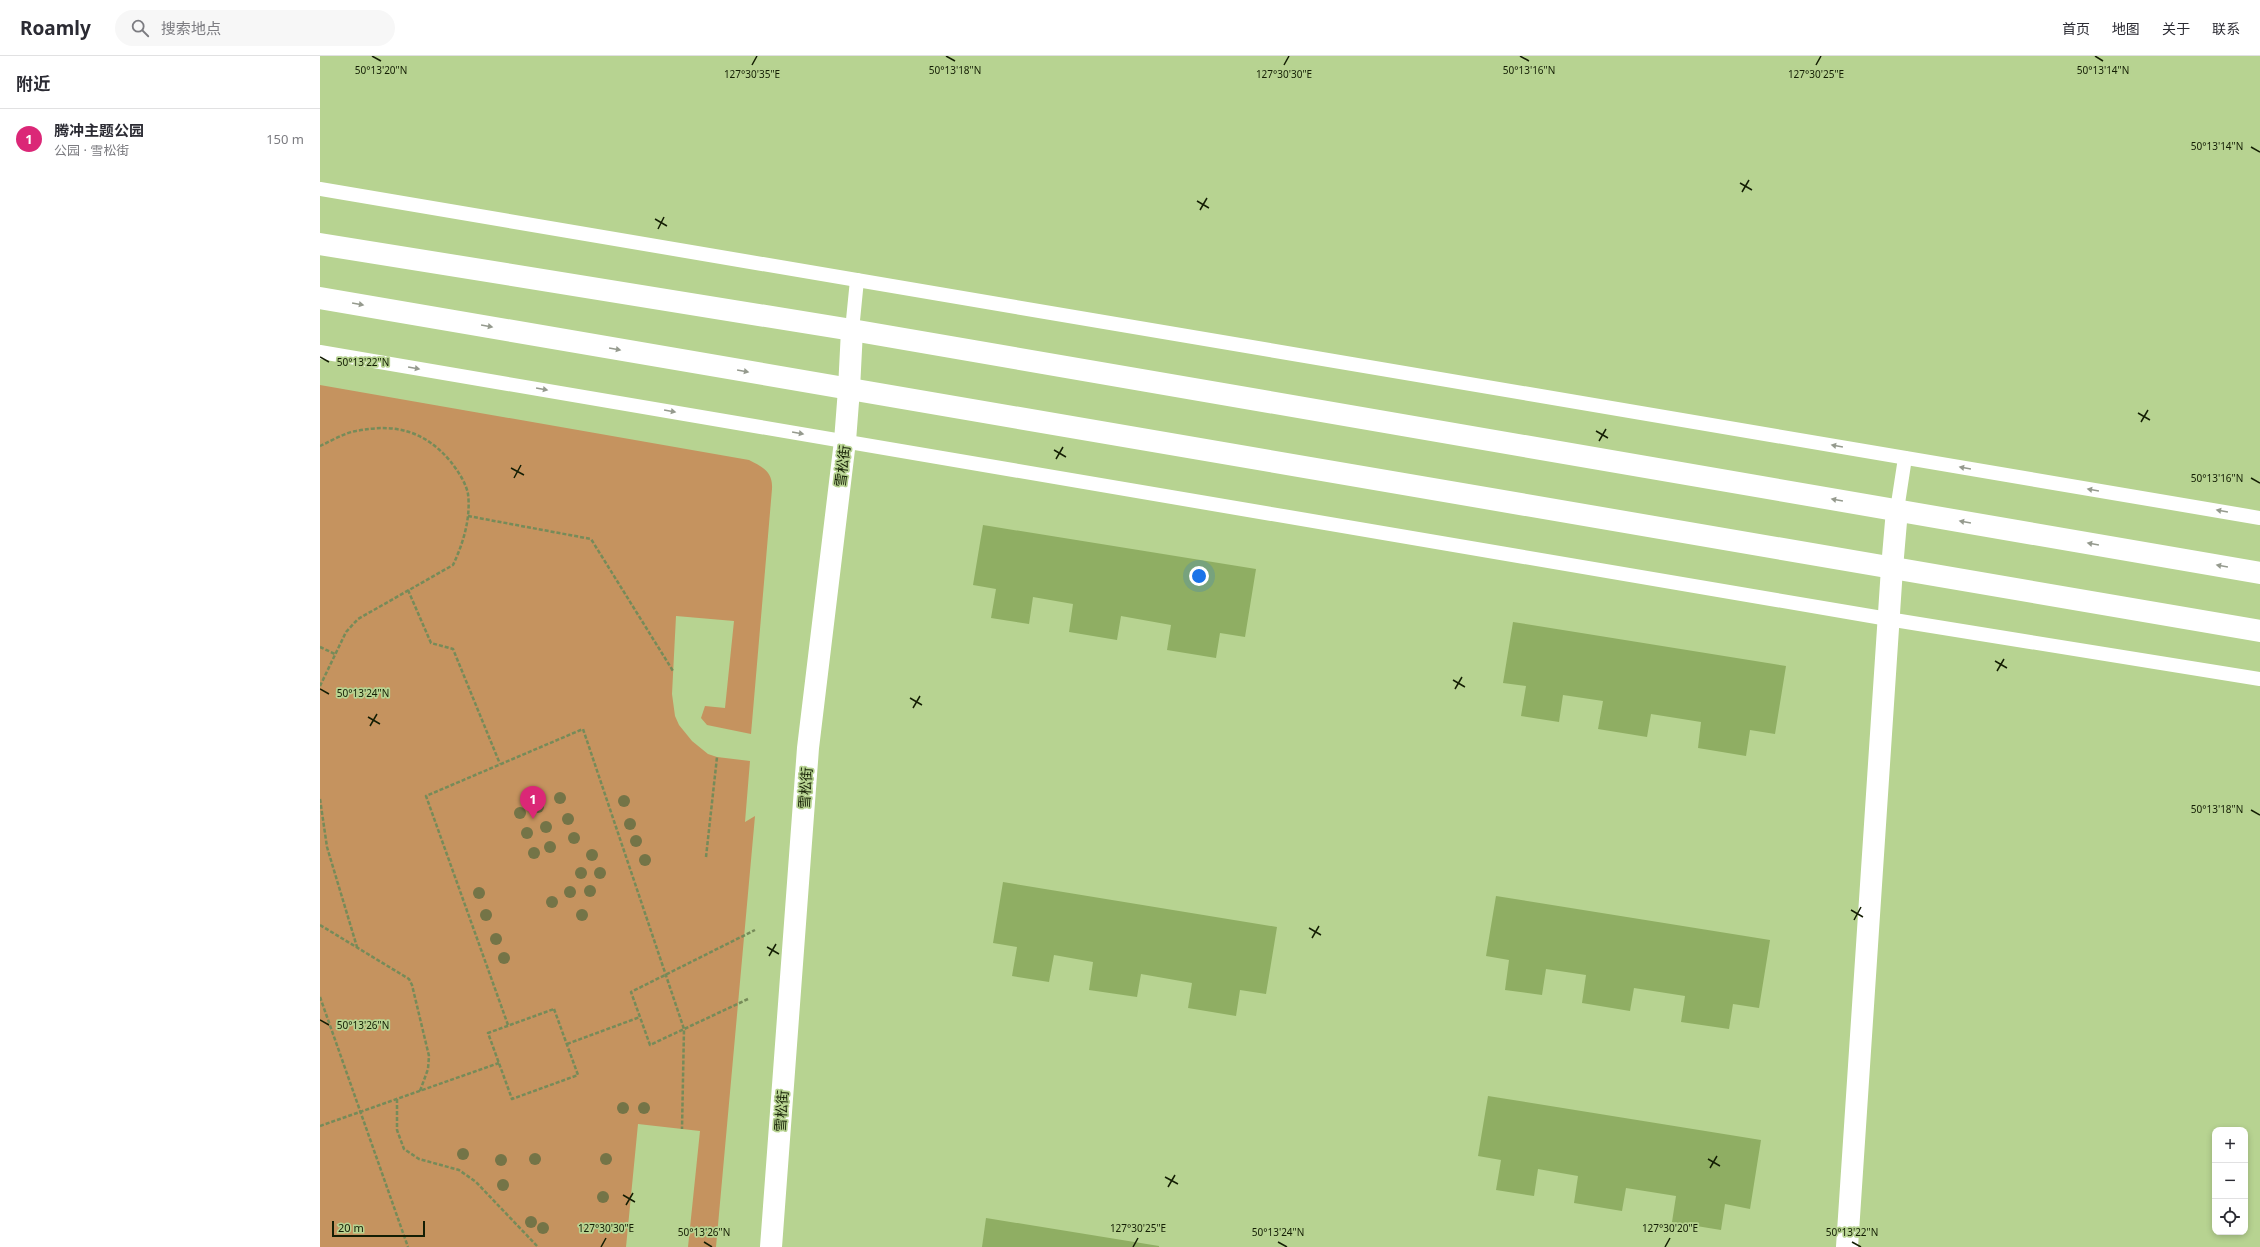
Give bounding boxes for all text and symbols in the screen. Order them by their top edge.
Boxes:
search box [115,10,395,46]
text: Roamly [20,15,91,41]
icon: search [129,17,151,39]
text: 搜索地点 [161,18,221,38]
text: 首页 [2062,19,2090,38]
text: 地图 [2112,19,2140,38]
text: 关于 [2162,19,2190,38]
text: 联系 [2212,19,2240,38]
text: 50°13'20"N [355,63,407,77]
text: 50°13'18"N [929,63,981,77]
text: 50°13'16"N [1503,63,1555,77]
text: 50°13'14"N [2077,63,2129,77]
text: 127°30'35"E [724,67,780,81]
text: 127°30'30"E [1256,67,1312,81]
text: 127°30'25"E [1788,67,1844,81]
text: 附近 [16,72,50,95]
text: 腾冲主题公园 [54,120,144,140]
text: 1 [25,130,33,148]
text: 150 m [266,130,304,148]
text: 50°13'14"N [2191,139,2243,153]
text: 公园 · 雪松街 [54,141,129,159]
one-way arrow [352,301,365,307]
one-way arrow [480,324,493,330]
one-way arrow [609,346,621,352]
text: 50°13'22"N [337,355,389,369]
one-way arrow [408,365,420,371]
one-way arrow [737,368,749,374]
one-way arrow [536,387,548,393]
one-way arrow [664,408,676,414]
one-way arrow [792,430,804,436]
one-way arrow [1831,443,1843,449]
street label: 雪松街 [830,444,854,488]
one-way arrow [1959,465,1971,471]
text: 50°13'16"N [2191,471,2243,485]
one-way arrow [2087,487,2099,493]
one-way arrow [1831,497,1843,503]
one-way arrow [2215,508,2228,514]
one-way arrow [1959,519,1971,525]
one-way arrow [2087,541,2100,547]
one-way arrow [2215,563,2228,569]
your location [1189,566,1209,586]
text: 50°13'24"N [337,686,389,700]
street label: 雪松街 [794,766,816,810]
pin: 1 [520,786,546,819]
text: 50°13'18"N [2191,802,2243,816]
text: 50°13'26"N [337,1018,389,1032]
street label: 雪松街 [770,1089,792,1133]
map controls [2212,1127,2248,1235]
button: + [2212,1127,2248,1163]
button: − [2212,1163,2248,1199]
button: locate [2212,1199,2248,1235]
scale bar [332,1219,425,1238]
text: 20 m [338,1220,364,1235]
text: 127°30'30"E [578,1221,634,1235]
text: 127°30'25"E [1110,1221,1166,1235]
text: 127°30'20"E [1642,1221,1698,1235]
text: 50°13'26"N [678,1225,730,1239]
text: 50°13'24"N [1252,1225,1304,1239]
text: 50°13'22"N [1826,1225,1878,1239]

